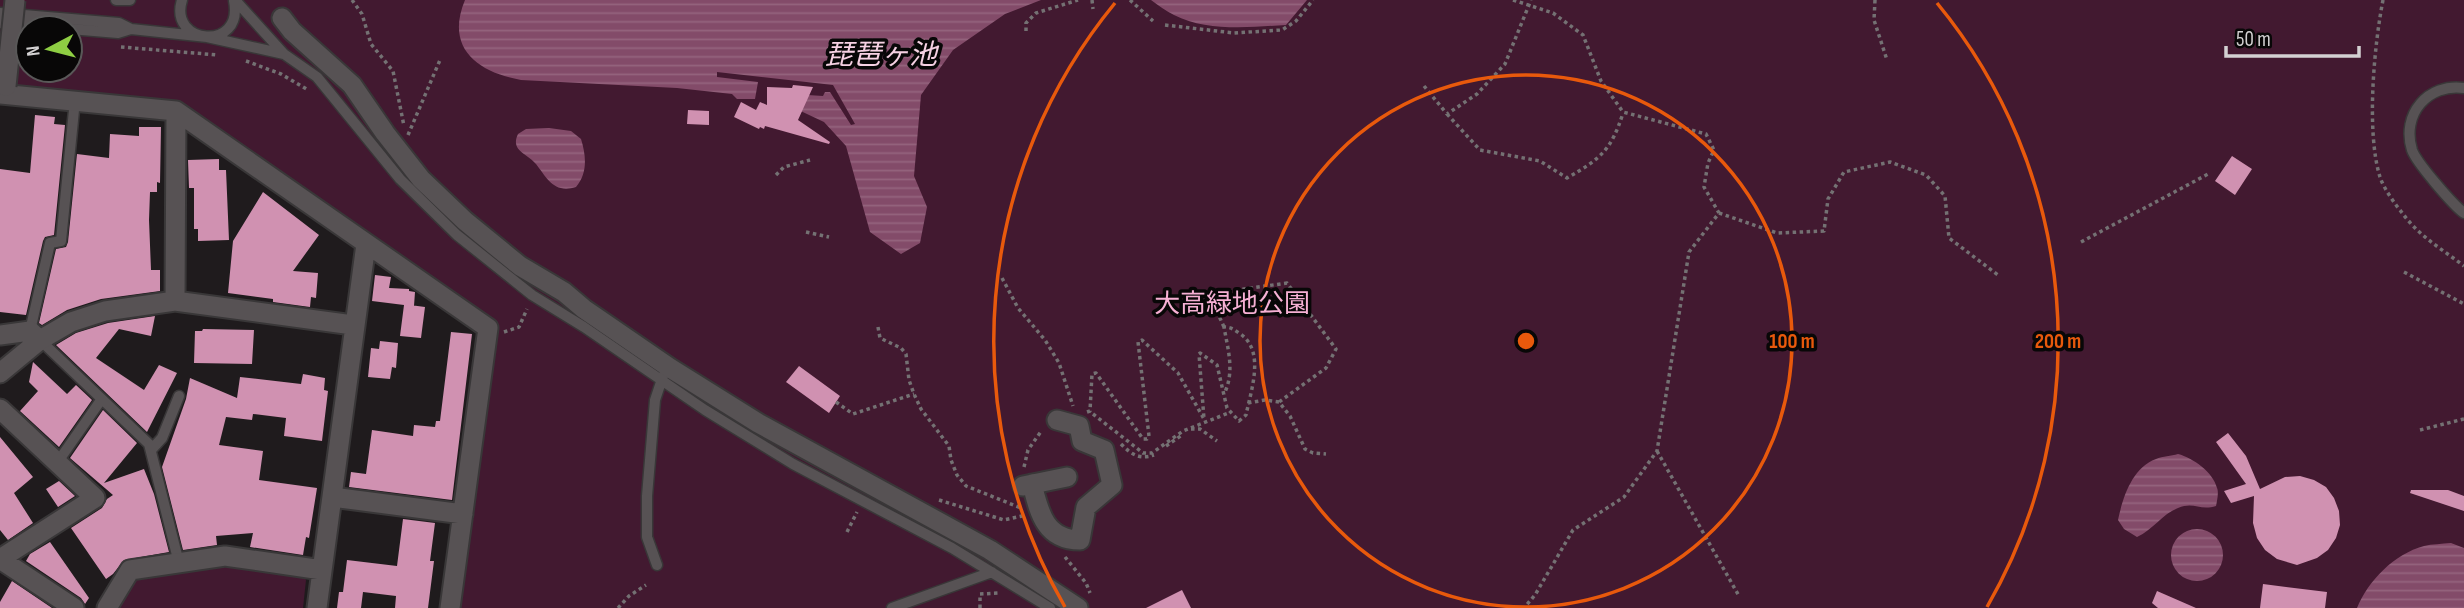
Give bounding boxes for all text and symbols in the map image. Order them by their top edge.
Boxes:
north arrow [14,14,84,84]
scale bar [2226,14,2359,58]
text: 50 m [2236,27,2271,52]
water label: 琵琶ヶ池 [825,39,940,72]
text: N [22,44,46,57]
park label: 大高緑地公園 [1154,289,1310,320]
centre of rings [1514,329,1538,353]
text: 100 m [1769,329,1815,354]
text: 200 m [2035,329,2081,354]

